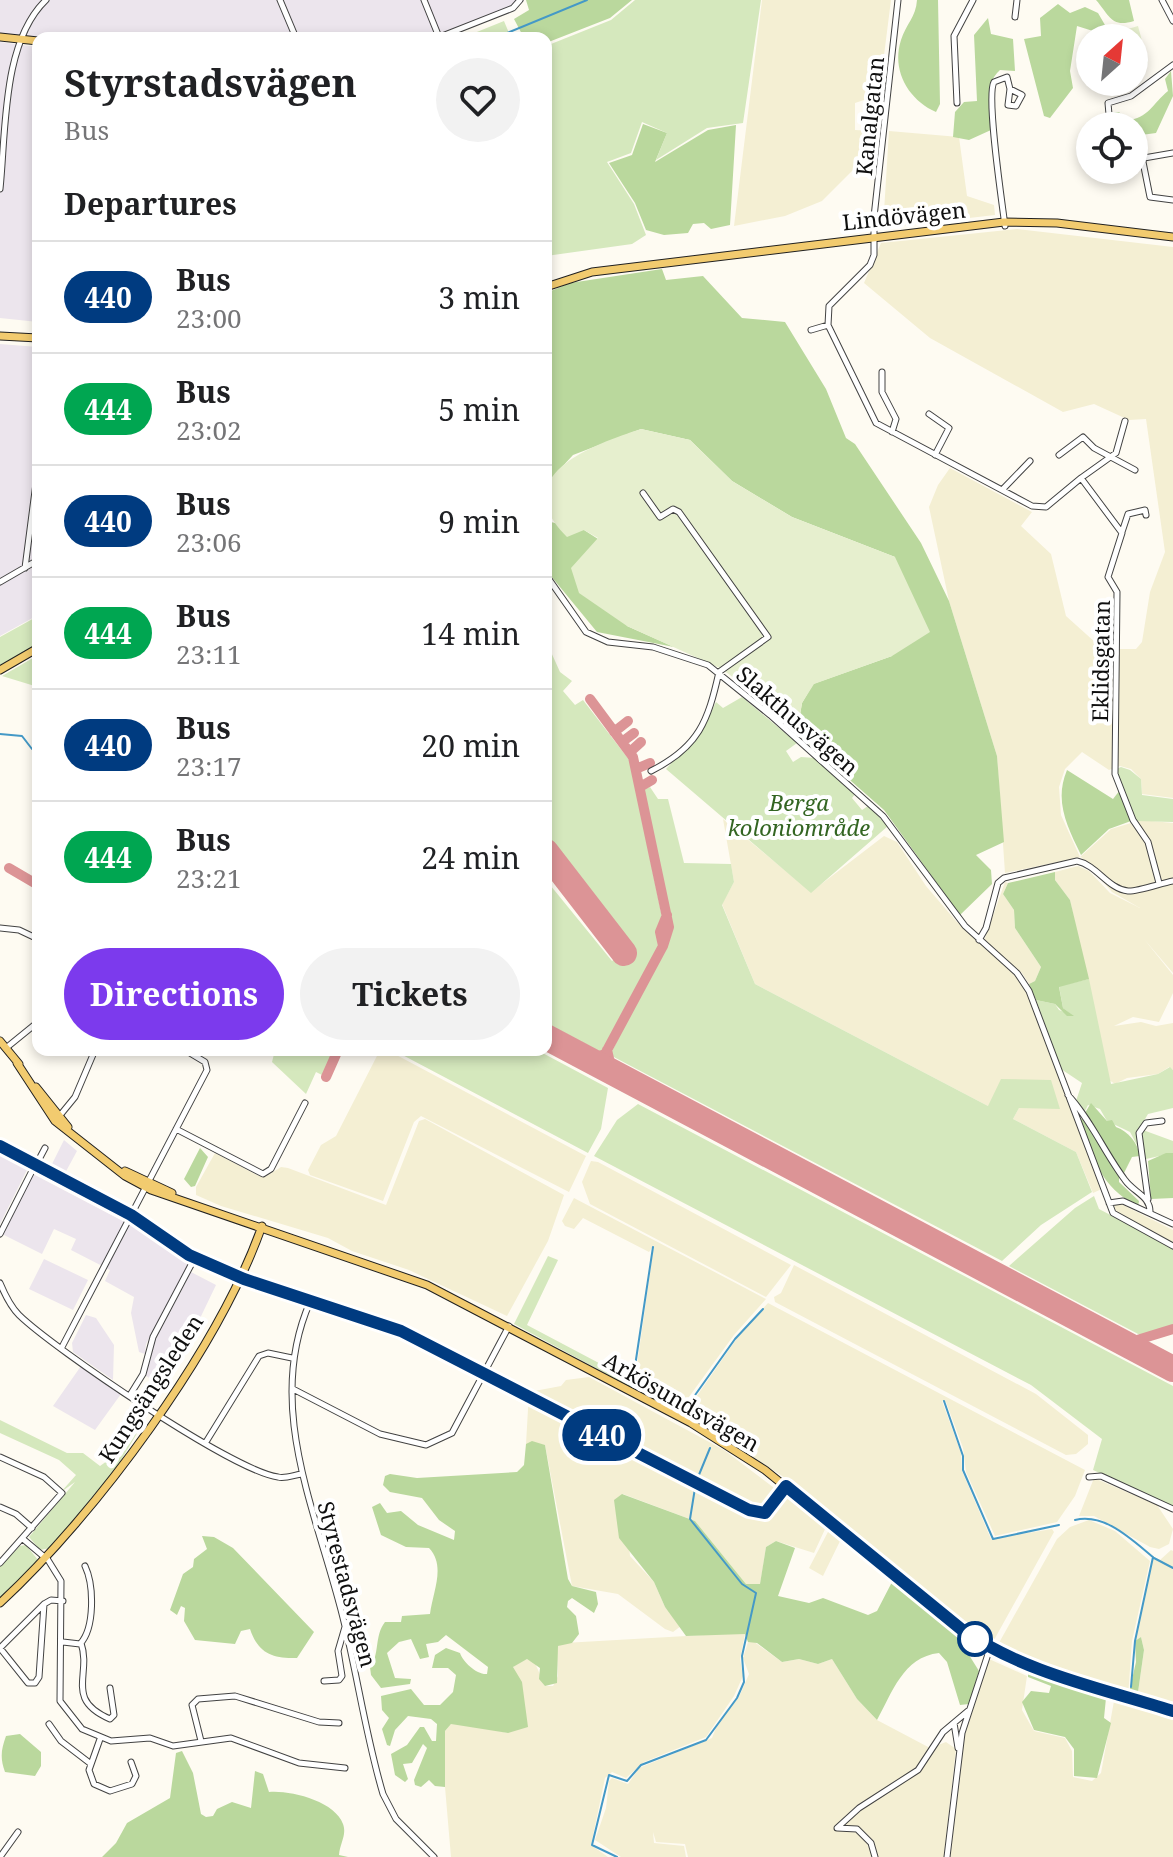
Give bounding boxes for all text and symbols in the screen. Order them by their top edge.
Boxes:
north arrow [1076,24,1148,96]
map controls [1076,24,1148,184]
street label: Kanalgatan [848,55,890,177]
text: Styrstadsvägen [64,56,357,108]
button: heart [436,58,520,142]
text: Bus [64,112,109,148]
button: locate [1076,112,1148,184]
text: Departures [64,183,237,224]
street label: Lindövägen [841,194,967,236]
text: Bus [176,259,231,300]
text: 3 min [438,277,520,318]
text: 440 [84,278,132,316]
text: 23:00 [176,300,242,336]
text: Bus [176,371,231,412]
text: 5 min [438,389,520,430]
text: 444 [84,390,132,428]
text: 23:02 [176,412,242,448]
text: Bus [176,483,231,524]
text: 9 min [438,501,520,542]
text: 440 [84,502,132,540]
text: 23:06 [176,524,242,560]
text: Bus [176,595,231,636]
street label: Eklidsgatan [1084,600,1116,722]
text: 14 min [421,613,520,654]
text: 444 [84,614,132,652]
text: 23:11 [176,636,242,672]
street label: Slakthusvägen [731,659,865,781]
text: Bus [176,707,231,748]
text: 20 min [421,725,520,766]
text: 440 [84,726,132,764]
text: 23:17 [176,748,242,784]
park label: Berga koloniområde [728,787,870,842]
text: Bus [176,819,231,860]
text: 24 min [421,837,520,878]
text: 444 [84,838,132,876]
text: 23:21 [176,860,242,896]
button: Directions [64,948,284,1040]
button: Tickets [300,948,520,1040]
street label: Kungsängsleden [91,1308,209,1468]
street label: Arkösundsvägen [599,1344,765,1458]
line badge: 440 [556,1409,648,1461]
text: 440 [578,1416,626,1454]
street label: Styrestadsvägen [311,1498,385,1670]
unlabelled marker [958,1622,992,1656]

